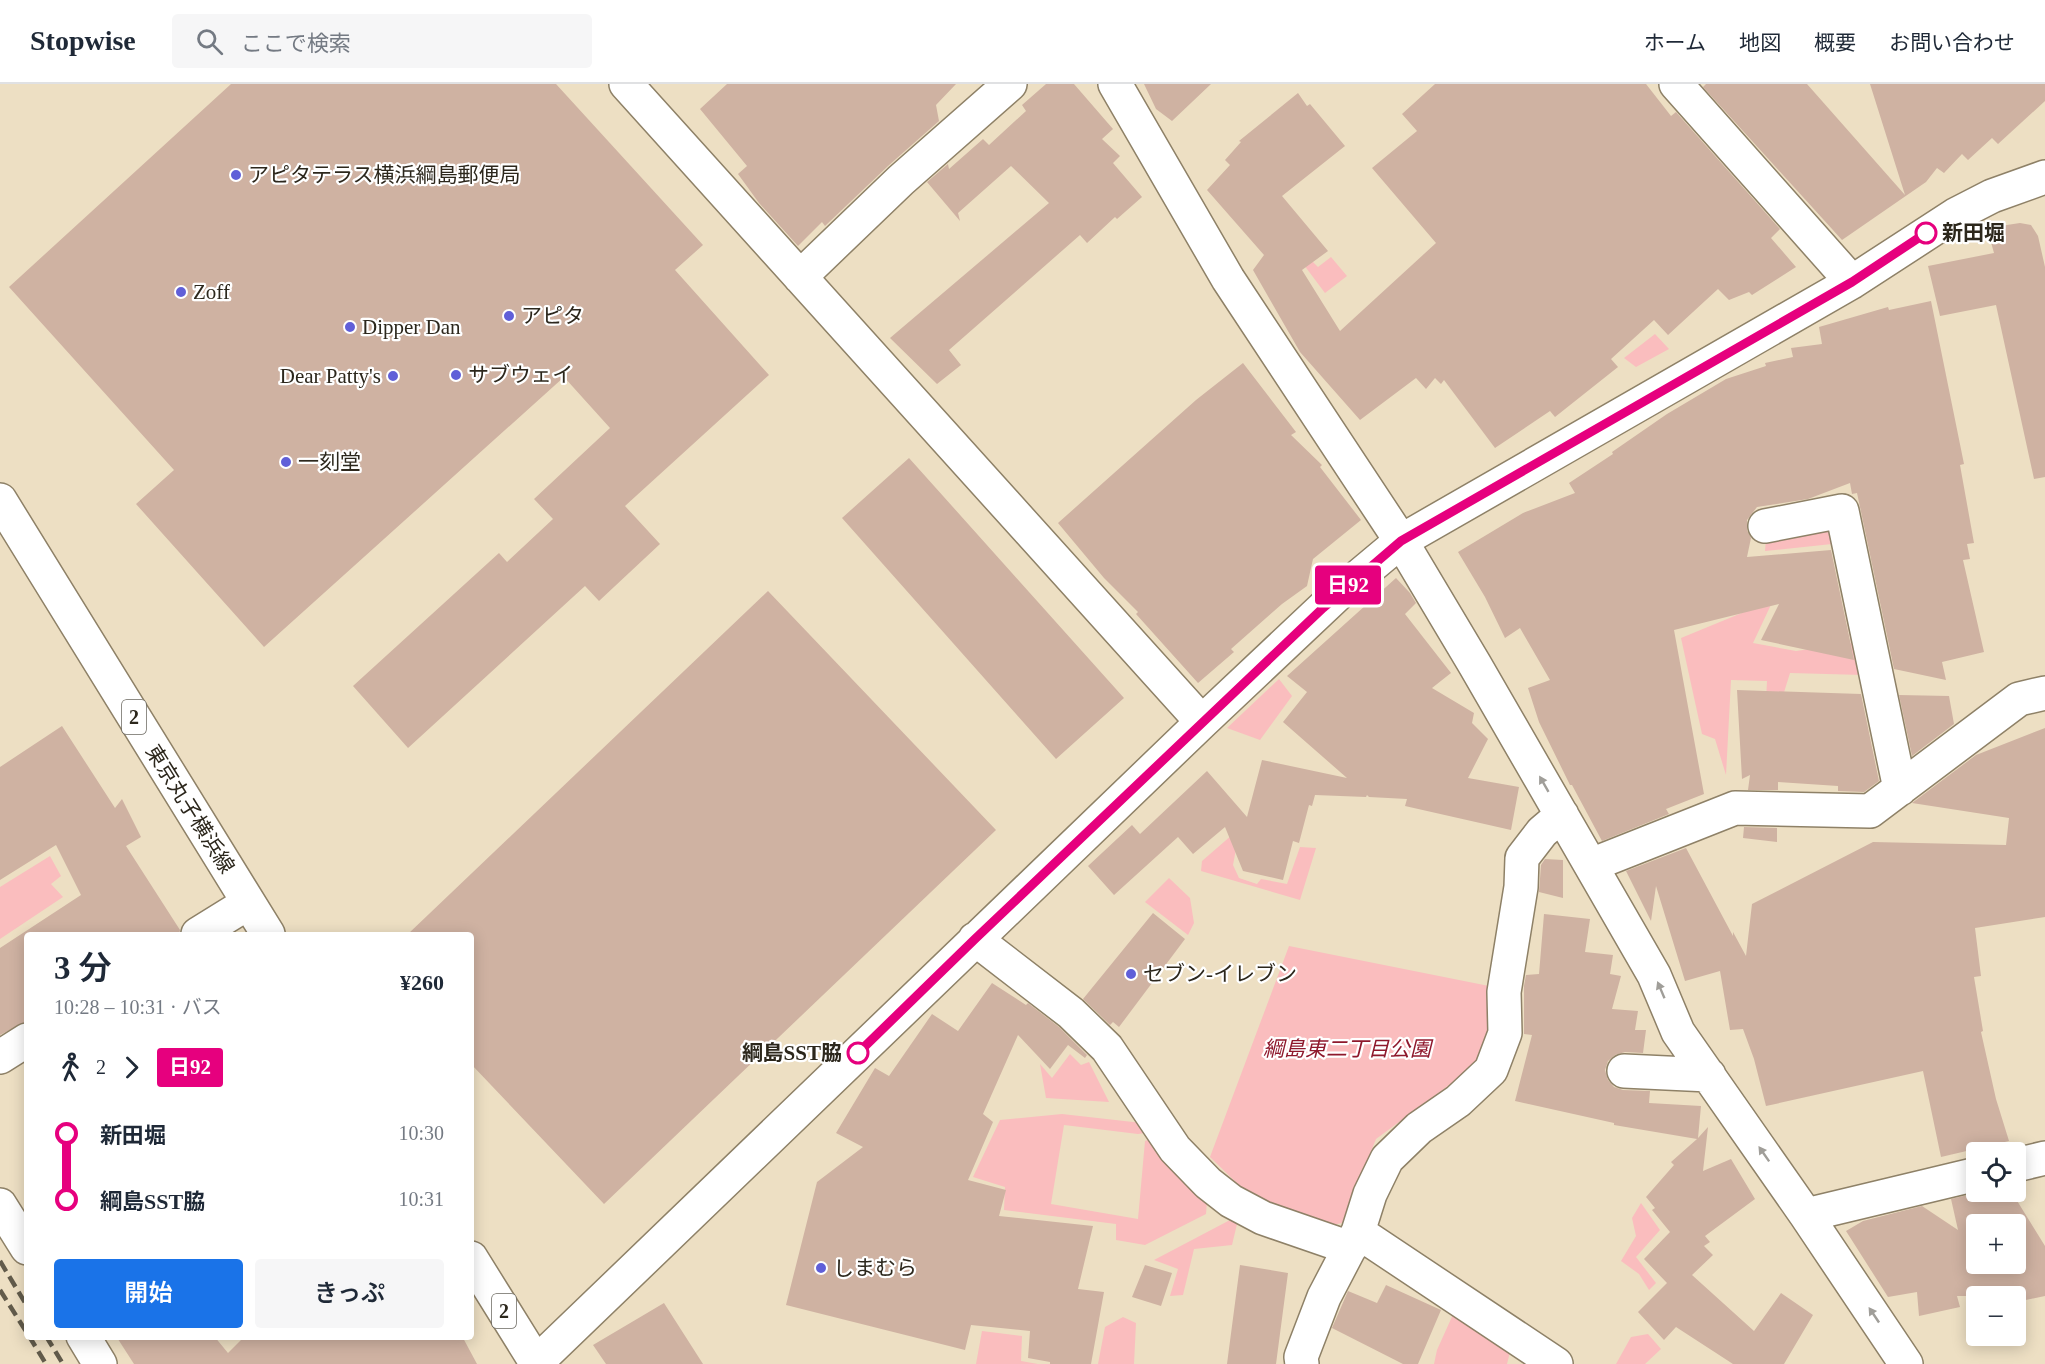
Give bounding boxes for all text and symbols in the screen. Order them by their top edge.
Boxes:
search box [172,14,592,68]
text: Stopwise [30,25,136,56]
icon: search [193,25,226,58]
text: ここで検索 [241,31,351,56]
text: ホーム [1644,31,1706,55]
text: 地図 [1739,31,1781,55]
text: 概要 [1814,31,1856,55]
text: お問い合わせ [1889,31,2015,55]
place label: アピタテラス横浜綱島郵便局 [248,163,521,187]
marker: アピタテラス横浜綱島郵便局 [229,168,243,182]
place label: 新田堀 [1942,221,2005,245]
marker: 新田堀 [1915,222,1937,244]
place label: Zoff [193,280,230,304]
marker: Zoff [174,285,188,299]
place label: アピタ [521,304,584,328]
marker: アピタ [502,309,516,323]
place label: Dipper Dan [362,315,461,339]
marker: Dipper Dan [343,320,357,334]
place label: サブウェイ [468,363,573,387]
place label: Dear Patty's [280,364,381,388]
marker: サブウェイ [449,368,463,382]
marker: Dear Patty's [386,369,400,383]
place label: 一刻堂 [298,450,361,474]
marker: 一刻堂 [279,455,293,469]
line badge: 日92 [1314,566,1382,604]
text: 日92 [1327,573,1369,597]
road number: 2 [122,700,146,734]
street label: 東京丸子横浜線 [141,740,239,878]
one-way arrow [1539,775,1549,792]
text: 3 分 [54,950,112,986]
place label: セブン-イレブン [1143,962,1297,986]
marker: セブン-イレブン [1124,967,1138,981]
text: ¥260 [400,970,444,995]
one-way arrow [1656,981,1665,999]
text: 10:28 – 10:31 · バス [54,996,222,1018]
park label: 綱島東二丁目公園 [1263,1037,1434,1061]
place label: 綱島SST脇 [742,1041,842,1065]
marker: 綱島SST脇 [847,1042,869,1064]
icon: walk [54,1051,87,1084]
icon: forward [115,1051,148,1084]
text: 日92 [169,1055,211,1079]
text: 2 [96,1056,106,1078]
text: 10:30 [398,1122,444,1144]
text: 新田堀 [100,1123,166,1148]
map controls [1966,1142,2026,1346]
button: locate [1966,1142,2026,1202]
one-way arrow [1758,1147,1770,1163]
text: 10:31 [398,1188,444,1210]
text: 綱島SST脇 [100,1189,205,1214]
button: + [1966,1214,2026,1274]
place label: しまむら [833,1256,917,1280]
button: 開始 [54,1259,243,1328]
button: きっぷ [255,1259,444,1328]
marker: しまむら [814,1261,828,1275]
button: − [1966,1286,2026,1346]
road number: 2 [492,1294,516,1328]
one-way arrow [1868,1308,1880,1324]

